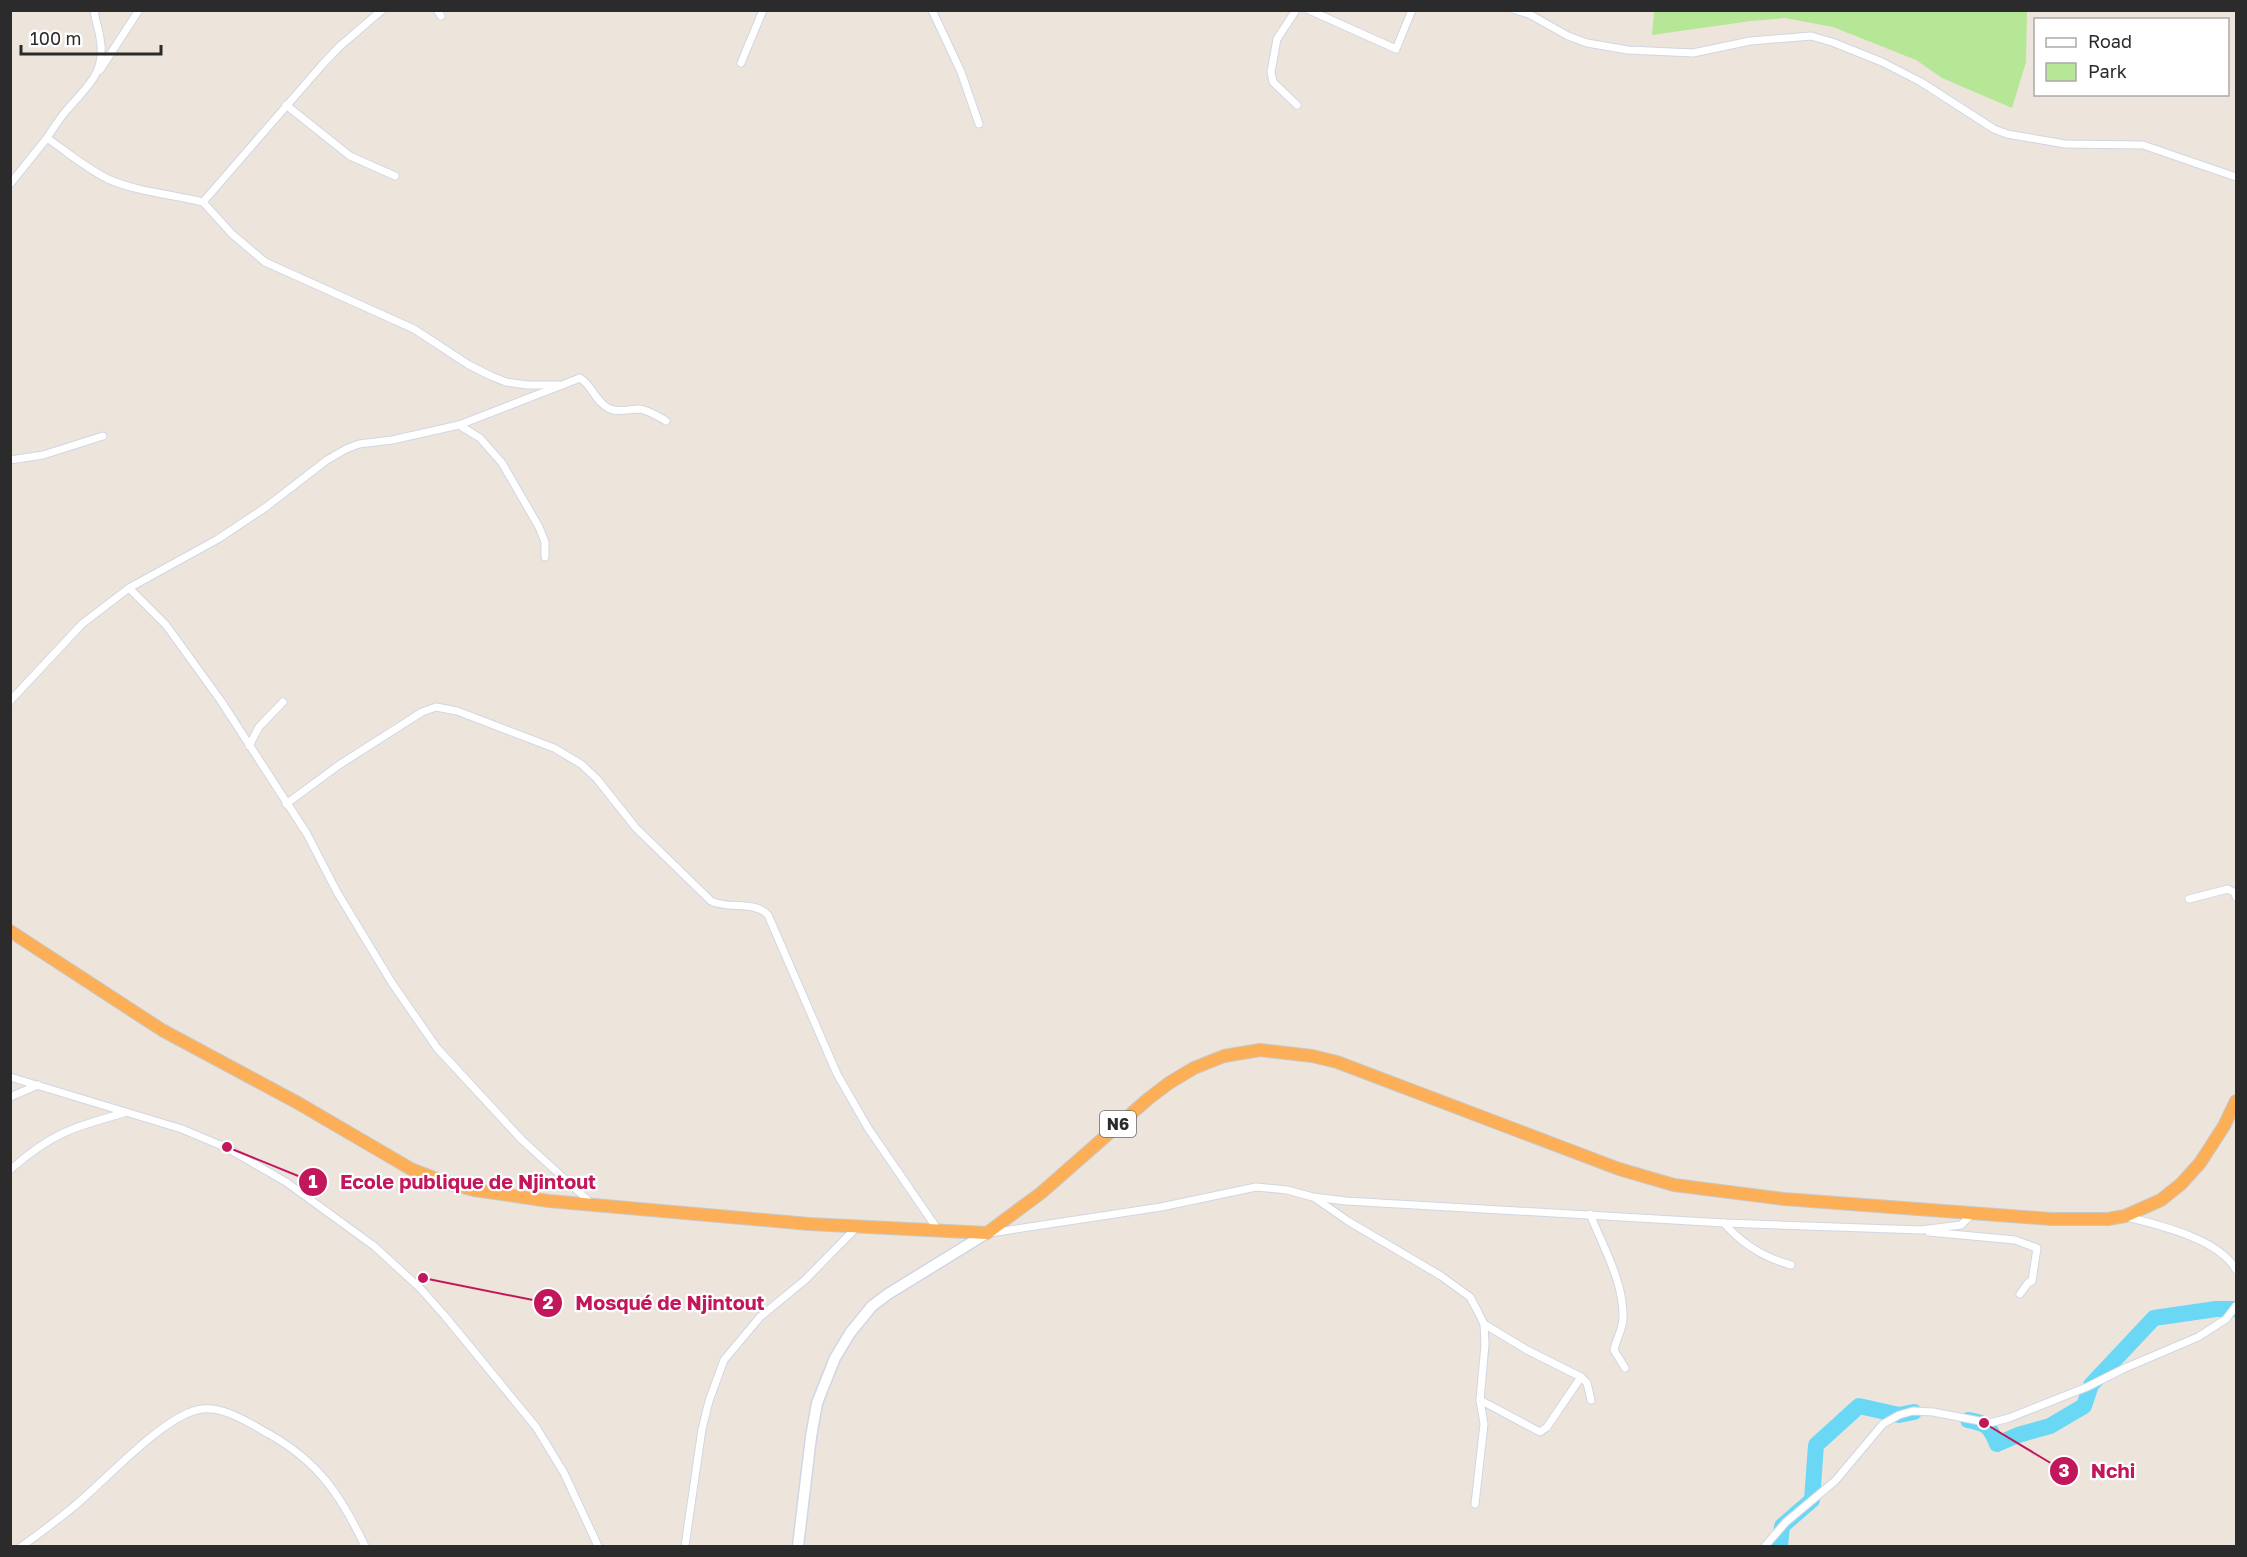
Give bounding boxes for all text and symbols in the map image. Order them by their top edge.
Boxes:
scale bar [21,18,160,56]
legend [2034,18,2229,96]
text: 100 m [30,27,81,49]
text: Road [2088,30,2132,52]
text: Park [2088,60,2127,82]
road number: N6 [1100,1111,1136,1137]
callout: Ecole publique de Njintout [298,1163,608,1201]
text: Ecole publique de Njintout [340,1169,596,1193]
text: 1 [308,1170,318,1192]
callout: Mosqué de Njintout [533,1284,776,1322]
text: Mosqué de Njintout [575,1290,765,1314]
text: 2 [543,1291,554,1313]
callout: Nchi [2049,1452,2147,1490]
text: Nchi [2091,1458,2135,1482]
text: 3 [2059,1459,2070,1481]

